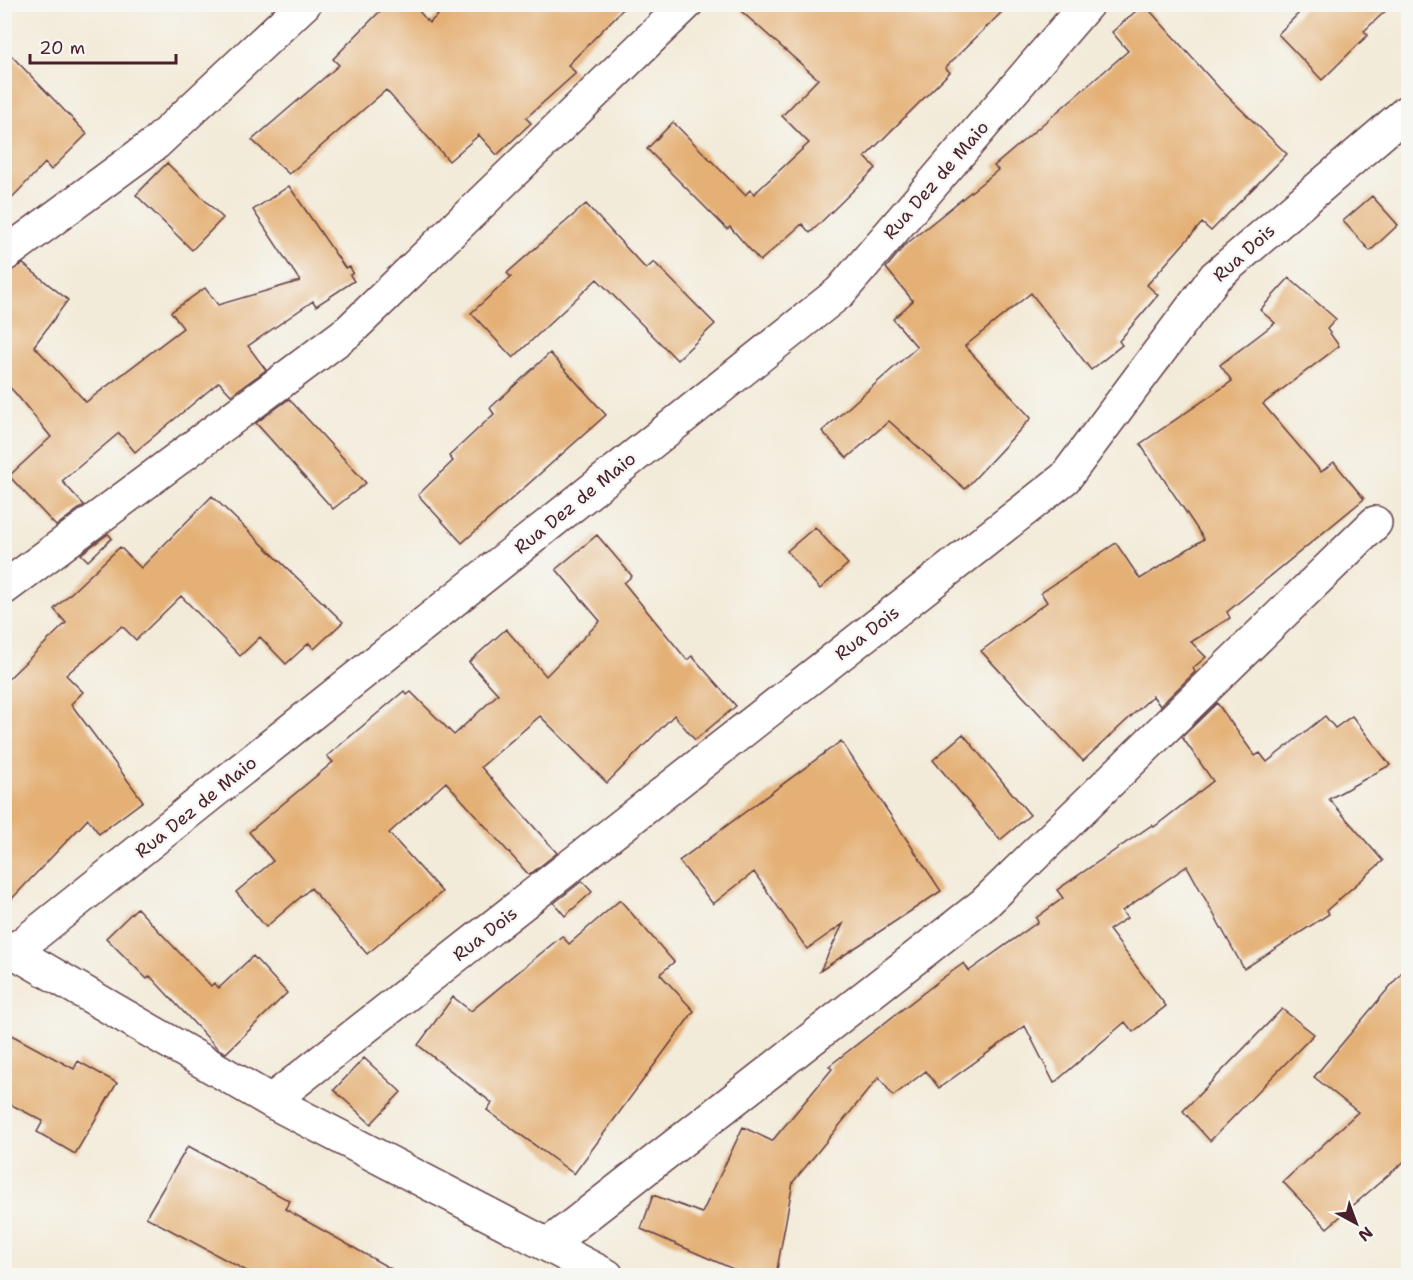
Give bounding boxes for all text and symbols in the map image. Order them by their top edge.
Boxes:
scale bar [30,27,176,65]
text: 20 m [39,36,85,60]
street label: Rua Dez de Maio [878,116,994,244]
street label: Rua Dois [1208,219,1280,287]
street label: Rua Dez de Maio [509,447,641,559]
street label: Rua Dois [830,600,904,666]
street label: Rua Dez de Maio [130,751,262,863]
street label: Rua Dois [448,901,522,967]
north arrow [1326,1193,1386,1253]
text: N [1354,1222,1377,1246]

